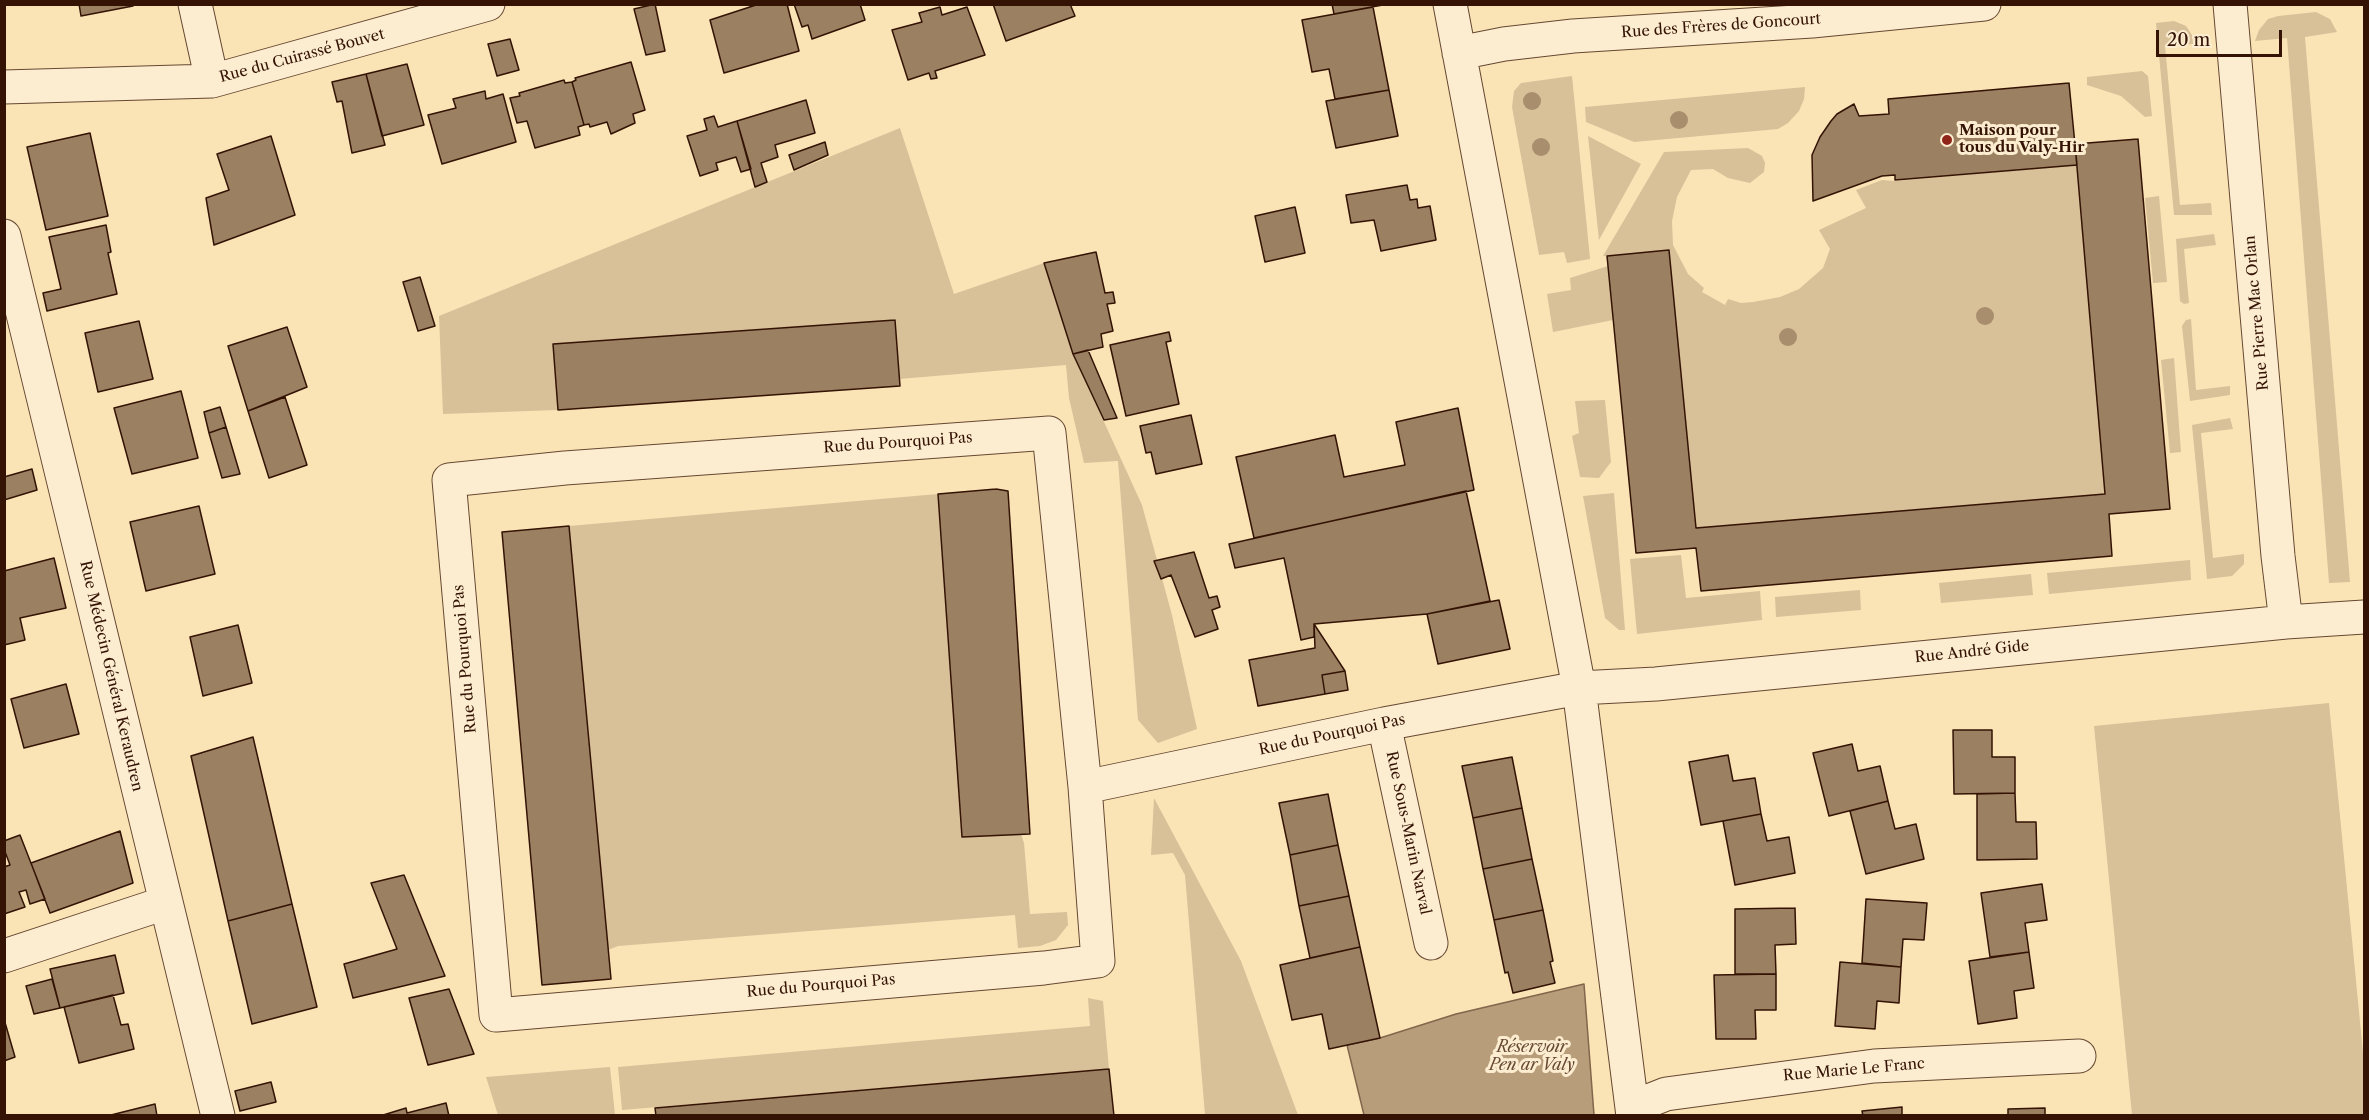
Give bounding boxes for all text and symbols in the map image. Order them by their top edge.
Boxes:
street label: Rue des Frères de Goncourt [1621,10,1821,42]
scale bar [2159,18,2285,56]
street label: Rue du Cuirassé Bouvet [218,25,386,87]
text: 20 m [2167,29,2210,51]
place label: Maison pour tous du Valy-Hir [1959,122,2085,157]
marker: Maison pour tous du Valy-Hir [1940,133,1954,147]
street label: Rue Pierre Mac Orlan [2241,235,2273,391]
street label: Rue du Pourquoi Pas [823,429,973,457]
street label: Rue Médecin Général Keraudren [76,559,146,793]
street label: Rue du Pourquoi Pas [450,584,480,734]
street label: Rue André Gide [1914,637,2030,667]
street label: Rue du Pourquoi Pas [1257,711,1407,759]
street label: Rue Sous-Marin Narval [1382,750,1434,916]
street label: Rue du Pourquoi Pas [746,971,896,1001]
water label: Réservoir Pen ar Valy [1489,1037,1575,1075]
street label: Rue Marie Le Franc [1782,1055,1926,1085]

